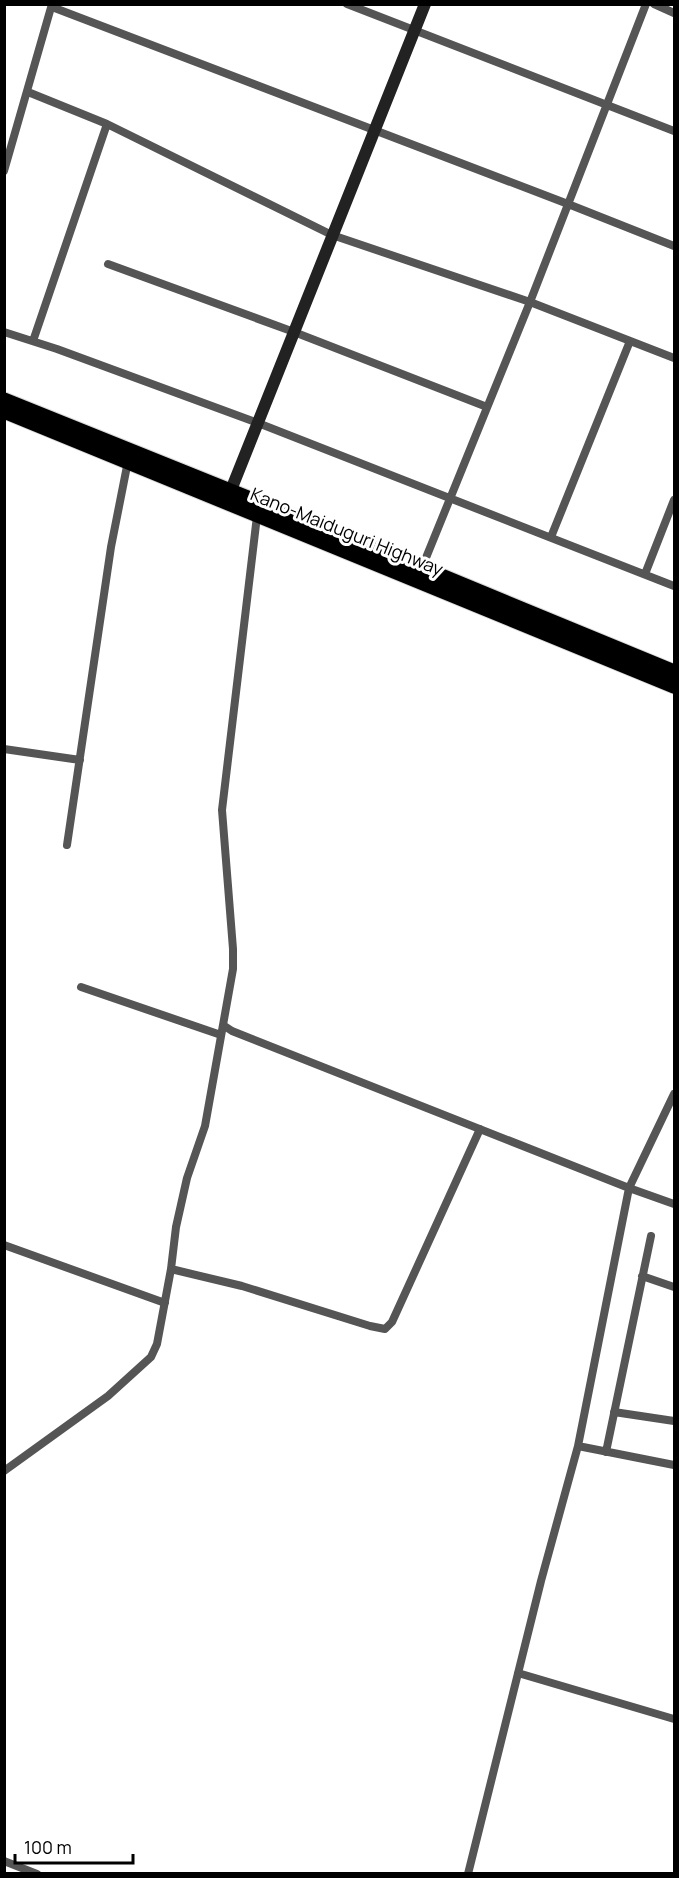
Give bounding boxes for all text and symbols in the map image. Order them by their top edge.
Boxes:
street label: Kano-Maiduguri Highway [247,481,447,581]
scale bar [15,1827,134,1865]
text: 100 m [24,1835,72,1859]

